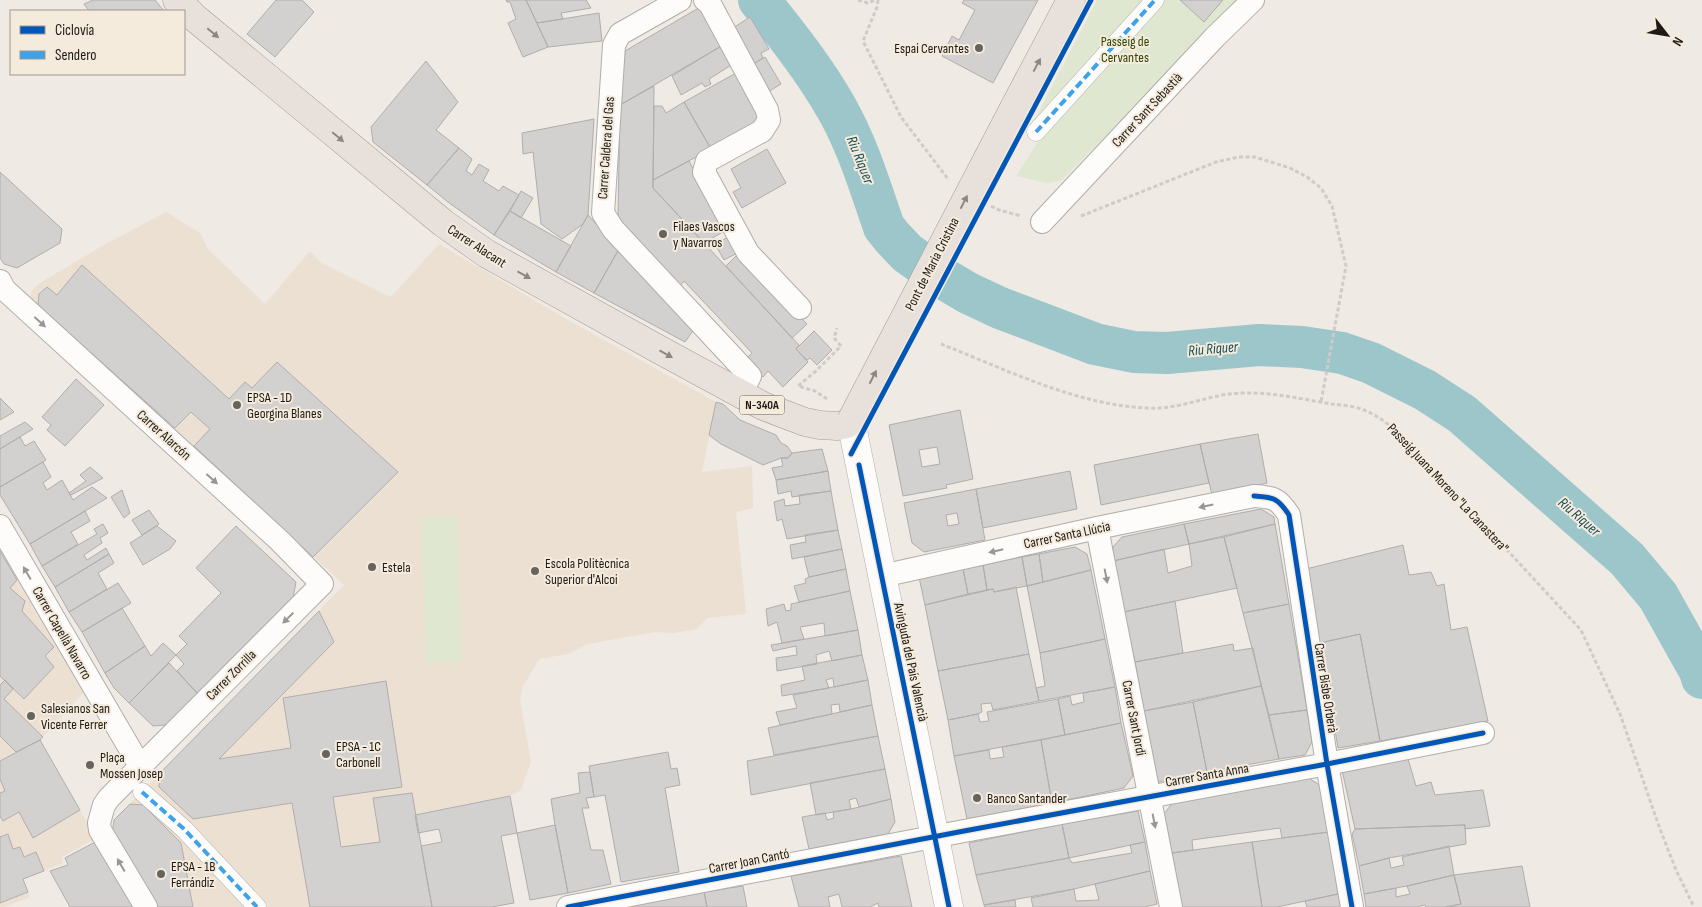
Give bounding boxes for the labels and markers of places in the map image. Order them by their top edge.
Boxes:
place label: Espai Cervantes [894,40,969,57]
marker: Espai Cervantes [973,42,985,54]
place label: Filaes Vascos y Navarros [673,218,735,251]
marker: Filaes Vascos y Navarros [657,228,669,240]
place label: EPSA - 1D Georgina Blanes [247,389,322,422]
marker: EPSA - 1D Georgina Blanes [231,399,243,411]
place label: Escola Politècnica Superior d'Alcoi [545,555,629,588]
place label: Estela [382,559,411,576]
marker: Estela [366,561,378,573]
marker: Escola Politècnica Superior d'Alcoi [529,565,541,577]
place label: Salesianos San Vicente Ferrer [41,700,110,733]
marker: Salesianos San Vicente Ferrer [25,710,37,722]
place label: EPSA - 1C Carbonell [336,738,381,771]
marker: EPSA - 1C Carbonell [320,748,332,760]
place label: Plaça Mossen Josep [100,749,163,782]
marker: Plaça Mossen Josep [84,759,96,771]
place label: Banco Santander [987,790,1067,807]
marker: Banco Santander [971,792,983,804]
place label: EPSA - 1B Ferrándiz [171,858,216,891]
marker: EPSA - 1B Ferrándiz [155,868,167,880]

